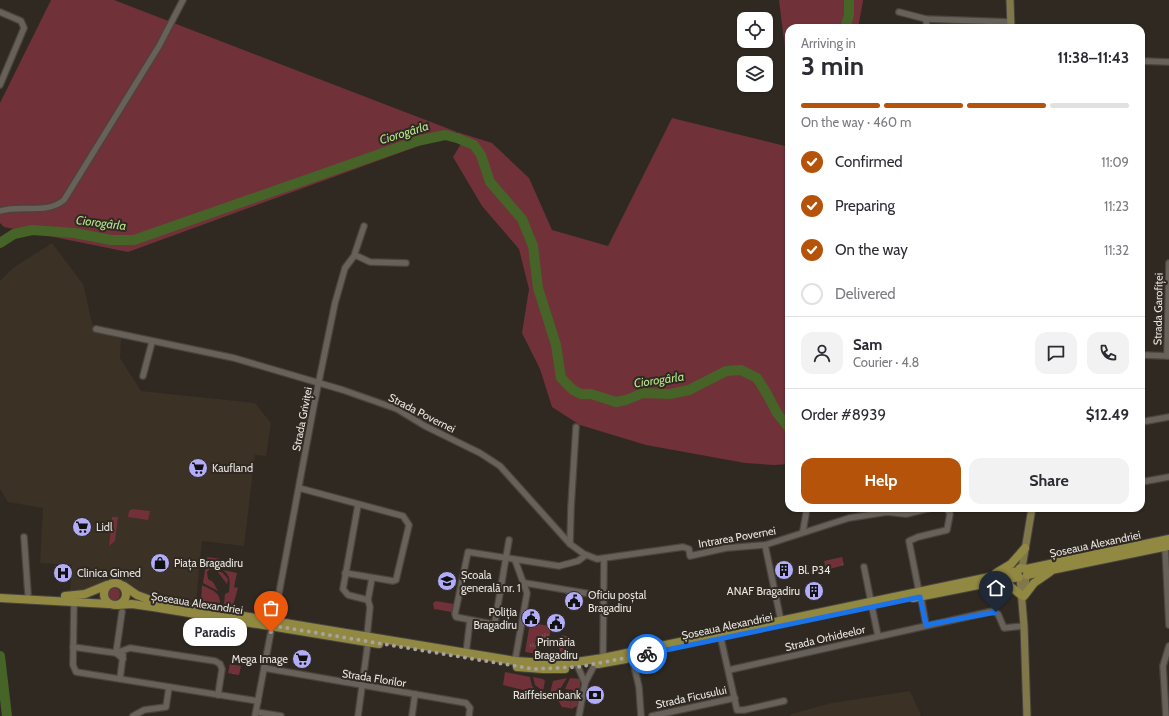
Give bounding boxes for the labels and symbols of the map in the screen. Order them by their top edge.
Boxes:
water label: Ciorogârla [378,118,430,147]
water label: Ciorogârla [75,212,127,233]
street label: Strada Garofiței [1150,273,1167,345]
water label: Ciorogârla [633,369,685,390]
street label: Strada Griviței [289,386,316,452]
street label: Strada Povernei [386,390,458,436]
supermarket icon: Kaufland [187,457,209,479]
place label: Kaufland [212,461,253,475]
supermarket icon: Lidl [71,516,93,538]
place label: Lidl [96,520,113,534]
street label: Intrarea Povernei [697,523,777,551]
street label: Șoseaua Alexandriei [1048,528,1142,561]
shop icon: Piața Bragadiru [149,552,171,574]
place label: Piața Bragadiru [174,556,243,571]
building icon: Bl. P34 [773,559,795,581]
hospital icon: Clinica Gimed [52,562,74,584]
place label: Bl. P34 [798,563,831,577]
place label: Clinica Gimed [77,566,141,580]
place label: Școala generală nr. 1 [461,568,521,595]
school or university icon: Școala generală nr. 1 [436,570,458,592]
pin [979,571,1013,612]
building icon: ANAF Bragadiru [803,580,825,602]
place label: ANAF Bragadiru [727,584,800,598]
place label: Oficiu poștal Bragadiru [588,588,647,615]
street label: Șoseaua Alexandriei [150,589,244,618]
public building icon: Oficiu poștal Bragadiru [563,590,585,612]
pin [254,591,288,632]
place label: Poliția Bragadiru [473,605,518,632]
public building icon: Poliția Bragadiru [520,607,542,629]
street label: Șoseaua Alexandriei [680,610,774,643]
public building icon: Primăria Bragadiru [545,612,567,634]
callout: Paradis [183,618,247,646]
street label: Strada Orhideelor [783,622,867,654]
courier [627,634,667,674]
place label: Primăria Bragadiru [534,635,578,662]
supermarket icon: Mega Image [291,648,313,670]
place label: Mega Image [232,652,288,666]
street label: Strada Florilor [341,666,408,690]
street label: Strada Ficusului [654,683,728,711]
bank icon: Raiffeisenbank [584,684,606,706]
place label: Raiffeisenbank [513,688,581,702]

